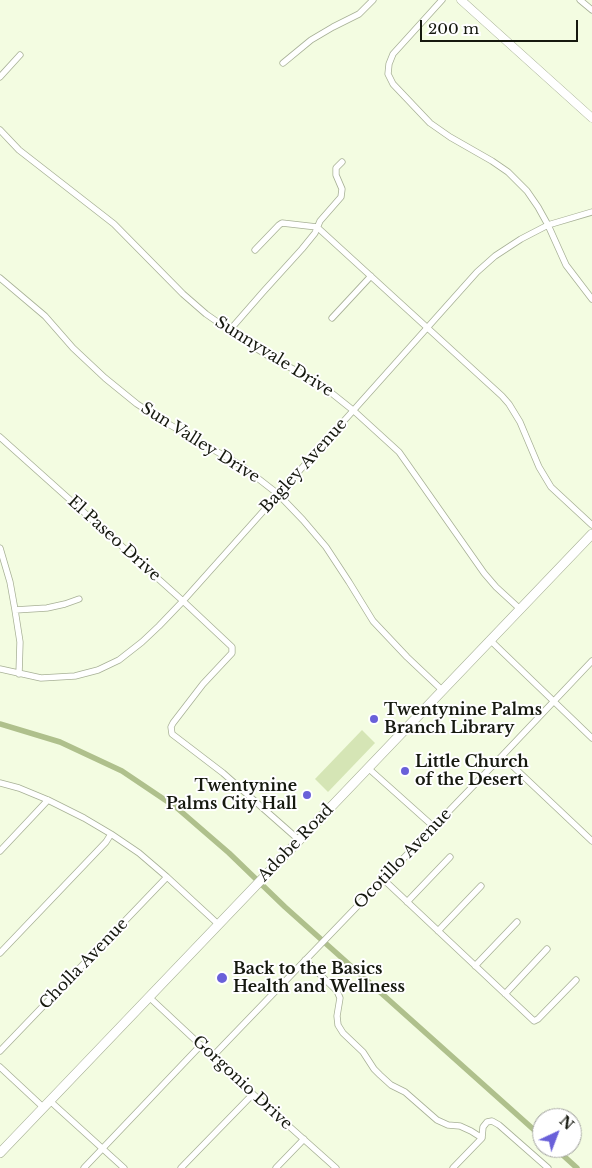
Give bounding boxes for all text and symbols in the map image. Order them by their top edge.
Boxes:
scale bar [422,10,580,42]
text: 200 m [428,19,479,38]
street label: Sunnyvale Drive [211,313,337,401]
street label: Sun Valley Drive [137,399,263,487]
street label: Bagley Avenue [257,415,351,517]
street label: El Paseo Drive [64,492,164,586]
place label: Twentynine Palms Branch Library [384,700,542,738]
marker: Twentynine Palms Branch Library [368,713,380,725]
place label: Little Church of the Desert [415,752,529,790]
marker: Little Church of the Desert [399,765,411,777]
place label: Twentynine Palms City Hall [166,776,297,814]
marker: Twentynine Palms City Hall [301,789,313,801]
street label: Adobe Road [254,800,338,886]
street label: Ocotillo Avenue [350,805,456,913]
street label: Cholla Avenue [36,914,132,1014]
place label: Back to the Basics Health and Wellness [233,959,405,997]
marker: Back to the Basics Health and Wellness [215,971,229,985]
street label: Gorgonio Drive [188,1032,296,1134]
north arrow [532,1108,582,1158]
text: N [556,1112,577,1134]

